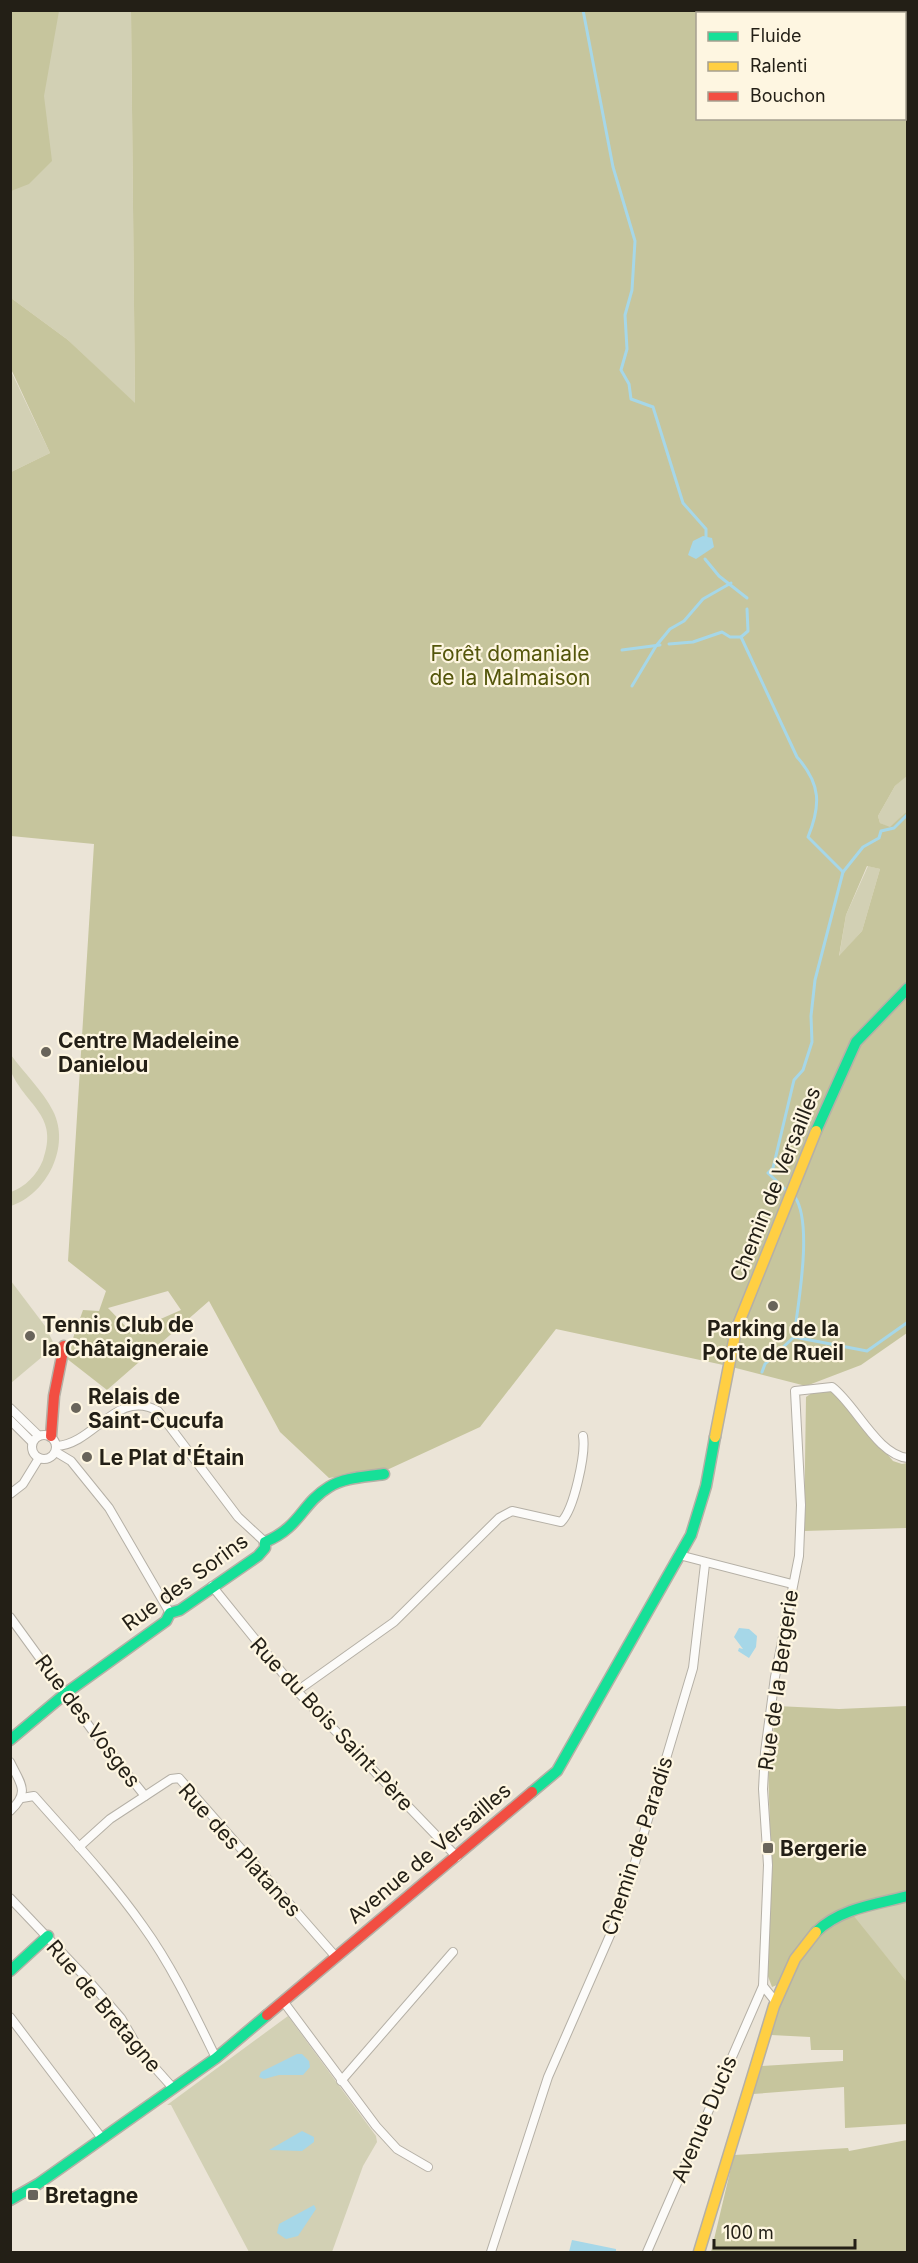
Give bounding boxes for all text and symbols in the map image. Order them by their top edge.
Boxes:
legend [696,12,906,120]
text: Fluide [750,25,802,46]
text: Ralenti [750,55,807,76]
text: Bouchon [750,85,826,106]
park label: Forêt domaniale de la Malmaison [430,641,591,690]
place label: Centre Madeleine Danielou [58,1028,239,1077]
marker: Centre Madeleine Danielou [39,1045,53,1059]
street label: Chemin de Versailles [724,1083,826,1285]
marker: Parking de la Porte de Rueil [766,1299,780,1313]
place label: Tennis Club de la Châtaigneraie [42,1312,209,1361]
place label: Parking de la Porte de Rueil [702,1316,844,1365]
marker: Tennis Club de la Châtaigneraie [23,1329,37,1343]
place label: Relais de Saint-Cucufa [88,1384,224,1433]
marker: Relais de Saint-Cucufa [69,1401,83,1415]
place label: Le Plat d'Étain [99,1444,244,1470]
marker: Le Plat d'Étain [80,1450,94,1464]
street label: Rue des Sorins [117,1528,253,1636]
street label: Rue de la Bergerie [753,1588,803,1772]
street label: Rue du Bois Saint-Père [245,1632,419,1816]
street label: Rue des Vosges [30,1650,146,1792]
street label: Chemin de Paradis [596,1753,678,1939]
street label: Avenue de Versailles [342,1777,516,1929]
street label: Rue des Platanes [174,1778,306,1922]
place label: Bergerie [780,1836,867,1861]
marker: Bergerie [761,1841,775,1855]
street label: Rue de Bretagne [41,1935,167,2077]
street label: Avenue Ducis [666,2052,742,2186]
place label: Bretagne [45,2183,138,2208]
marker: Bretagne [26,2188,40,2202]
scale bar [714,2212,855,2250]
text: 100 m [723,2222,774,2243]

